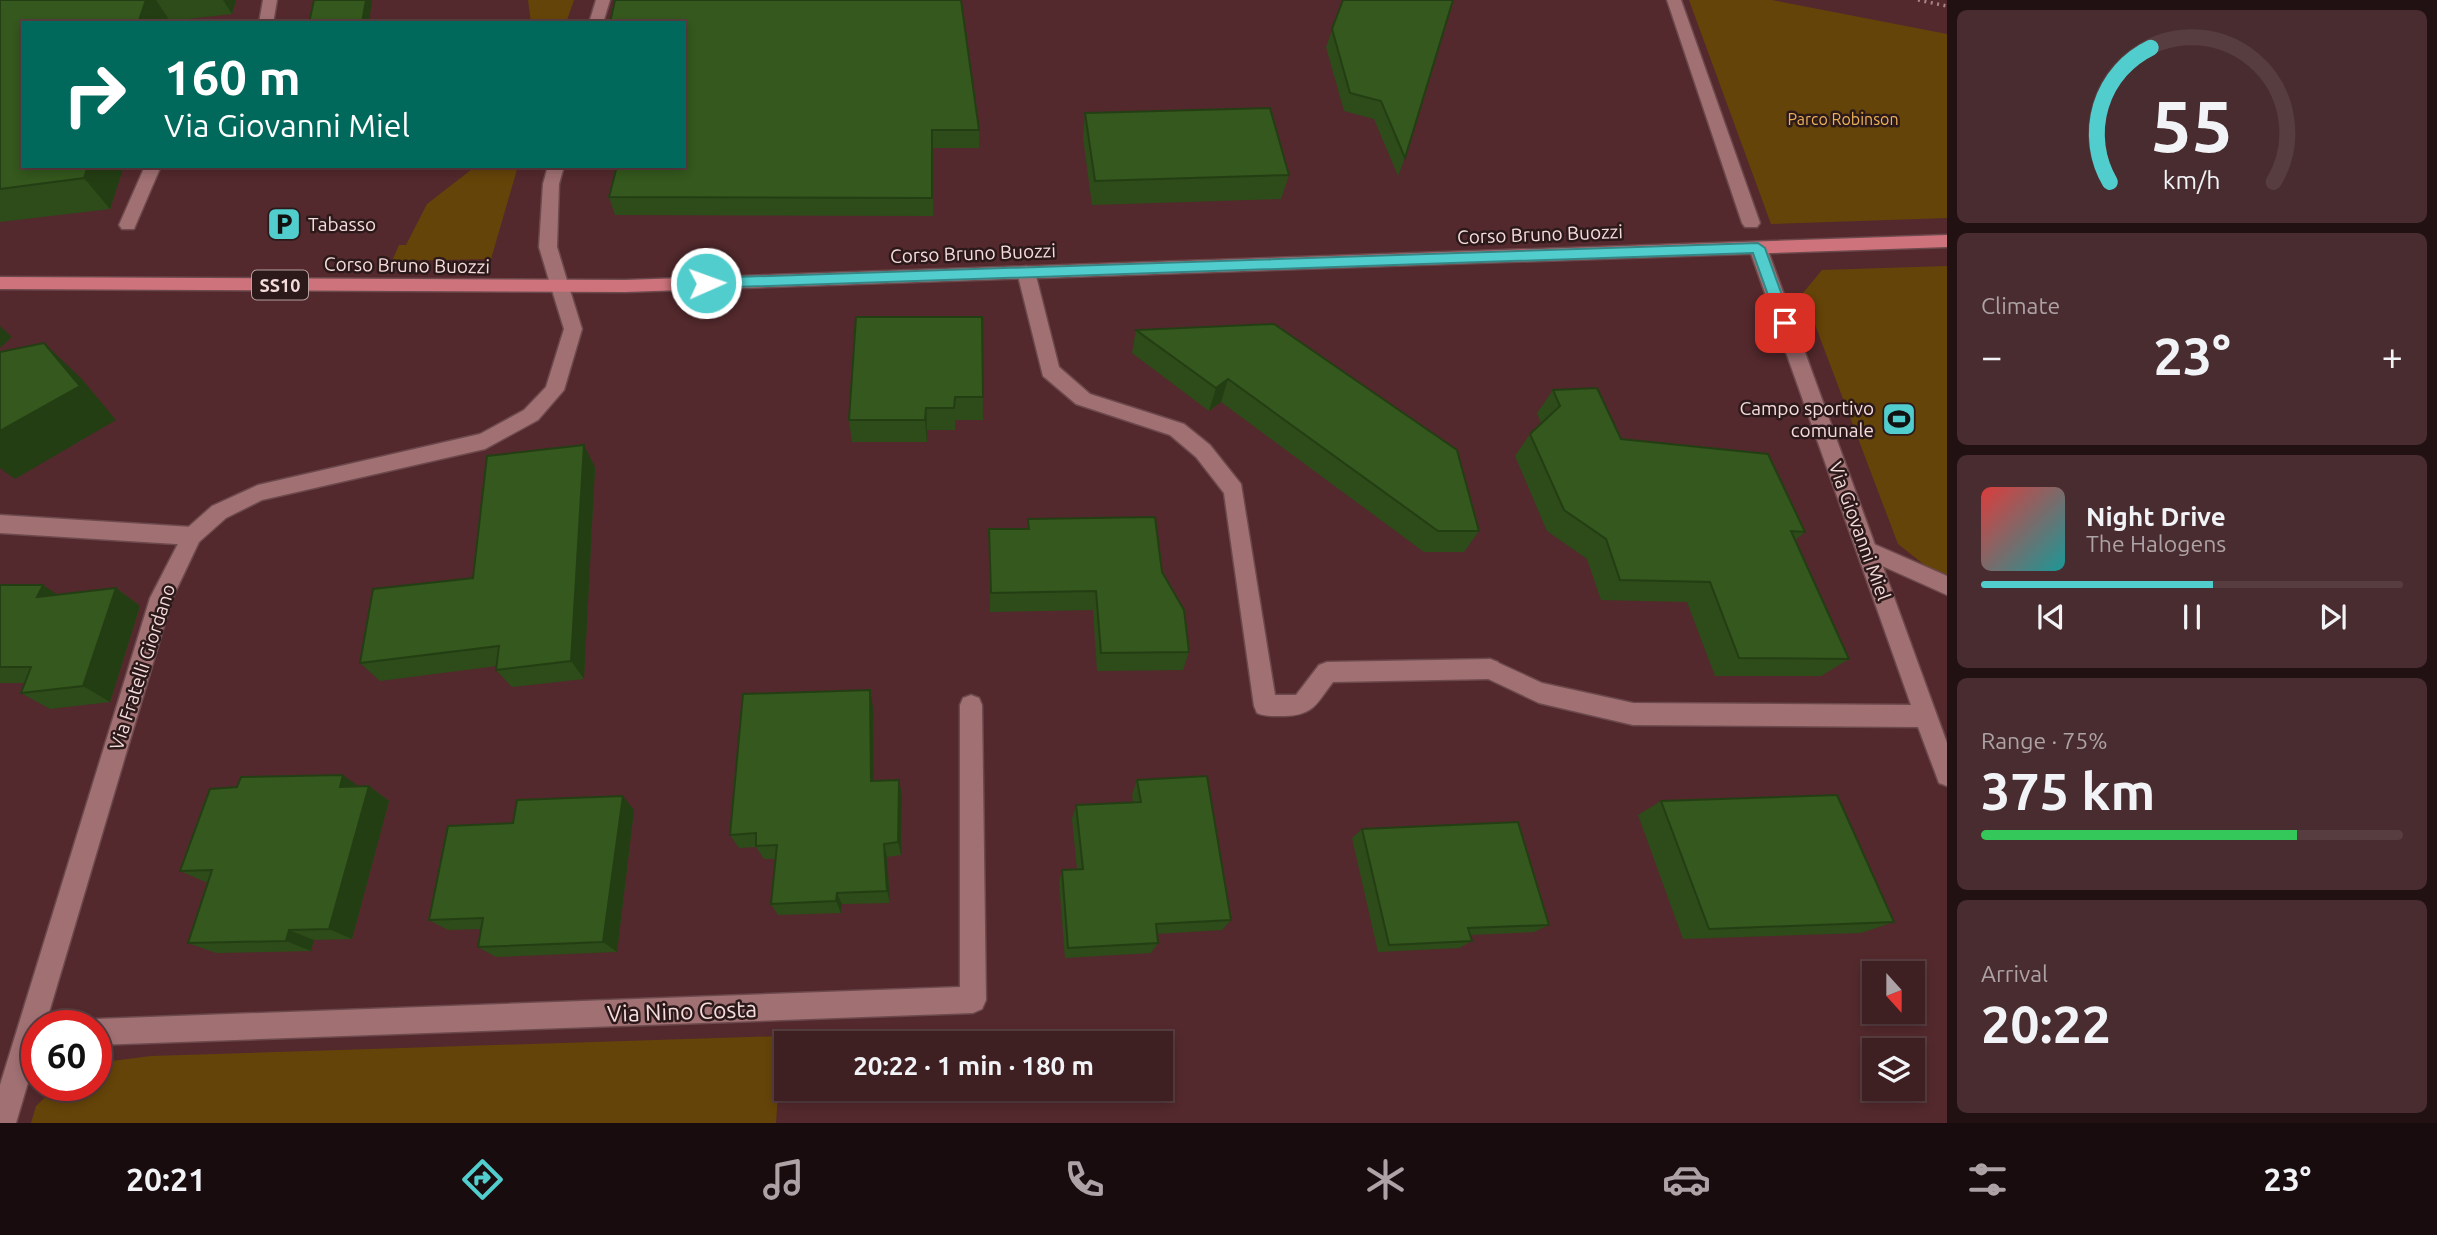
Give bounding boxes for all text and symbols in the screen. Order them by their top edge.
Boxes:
icon: right [49,49,140,140]
text: 160 m [164,49,301,104]
text: 55 [2151,85,2233,167]
text: Via Giovanni Miel [164,107,410,143]
park label: Parco Robinson [1787,110,1899,128]
text: km/h [2163,166,2221,194]
parking icon: Tabasso [265,205,303,243]
place label: Tabasso [308,213,376,235]
street label: Corso Bruno Buozzi [1457,220,1623,248]
street label: Corso Bruno Buozzi [890,239,1056,267]
position arrow [669,246,743,320]
street label: Corso Bruno Buozzi [324,253,490,277]
road number: SS10 [252,270,308,300]
pin [1755,293,1815,353]
text: Climate [1981,293,2060,318]
icon: arrive [1766,304,1804,342]
text: 23° [2153,327,2231,385]
text: − [1981,335,2002,377]
text: + [2382,335,2403,377]
place label: Campo sportivo comunale [1740,397,1874,441]
sports icon: Campo sportivo comunale [1880,400,1918,438]
street label: Via Giovanni Miel [1825,459,1895,603]
text: Night Drive [2086,502,2226,531]
text: The Halogens [2086,531,2226,556]
street label: Via Fratelli Giordano [105,581,179,753]
icon: previous [2032,598,2070,636]
icon: pause [2173,598,2211,636]
icon: next [2314,598,2352,636]
text: Range · 75% [1981,728,2108,753]
text: 375 km [1981,762,2155,820]
north arrow [1862,961,1925,1024]
map controls [1862,961,1925,1101]
text: Arrival [1981,961,2048,986]
text: 20:22 [1981,995,2111,1053]
street label: Via Nino Costa [607,996,757,1026]
speed limit sign: 60 [21,1010,112,1101]
button: layers [1862,1038,1925,1101]
text: 20:22 · 1 min · 180 m [853,1051,1094,1080]
icon: directions [458,1155,507,1204]
icon: music [759,1155,808,1204]
icon: phone [1060,1155,1109,1204]
icon: climate [1361,1155,1410,1204]
icon: car [1662,1155,1711,1204]
icon: filters [1963,1155,2012,1204]
text: 20:21 [126,1161,206,1197]
text: 23° [2264,1161,2311,1197]

